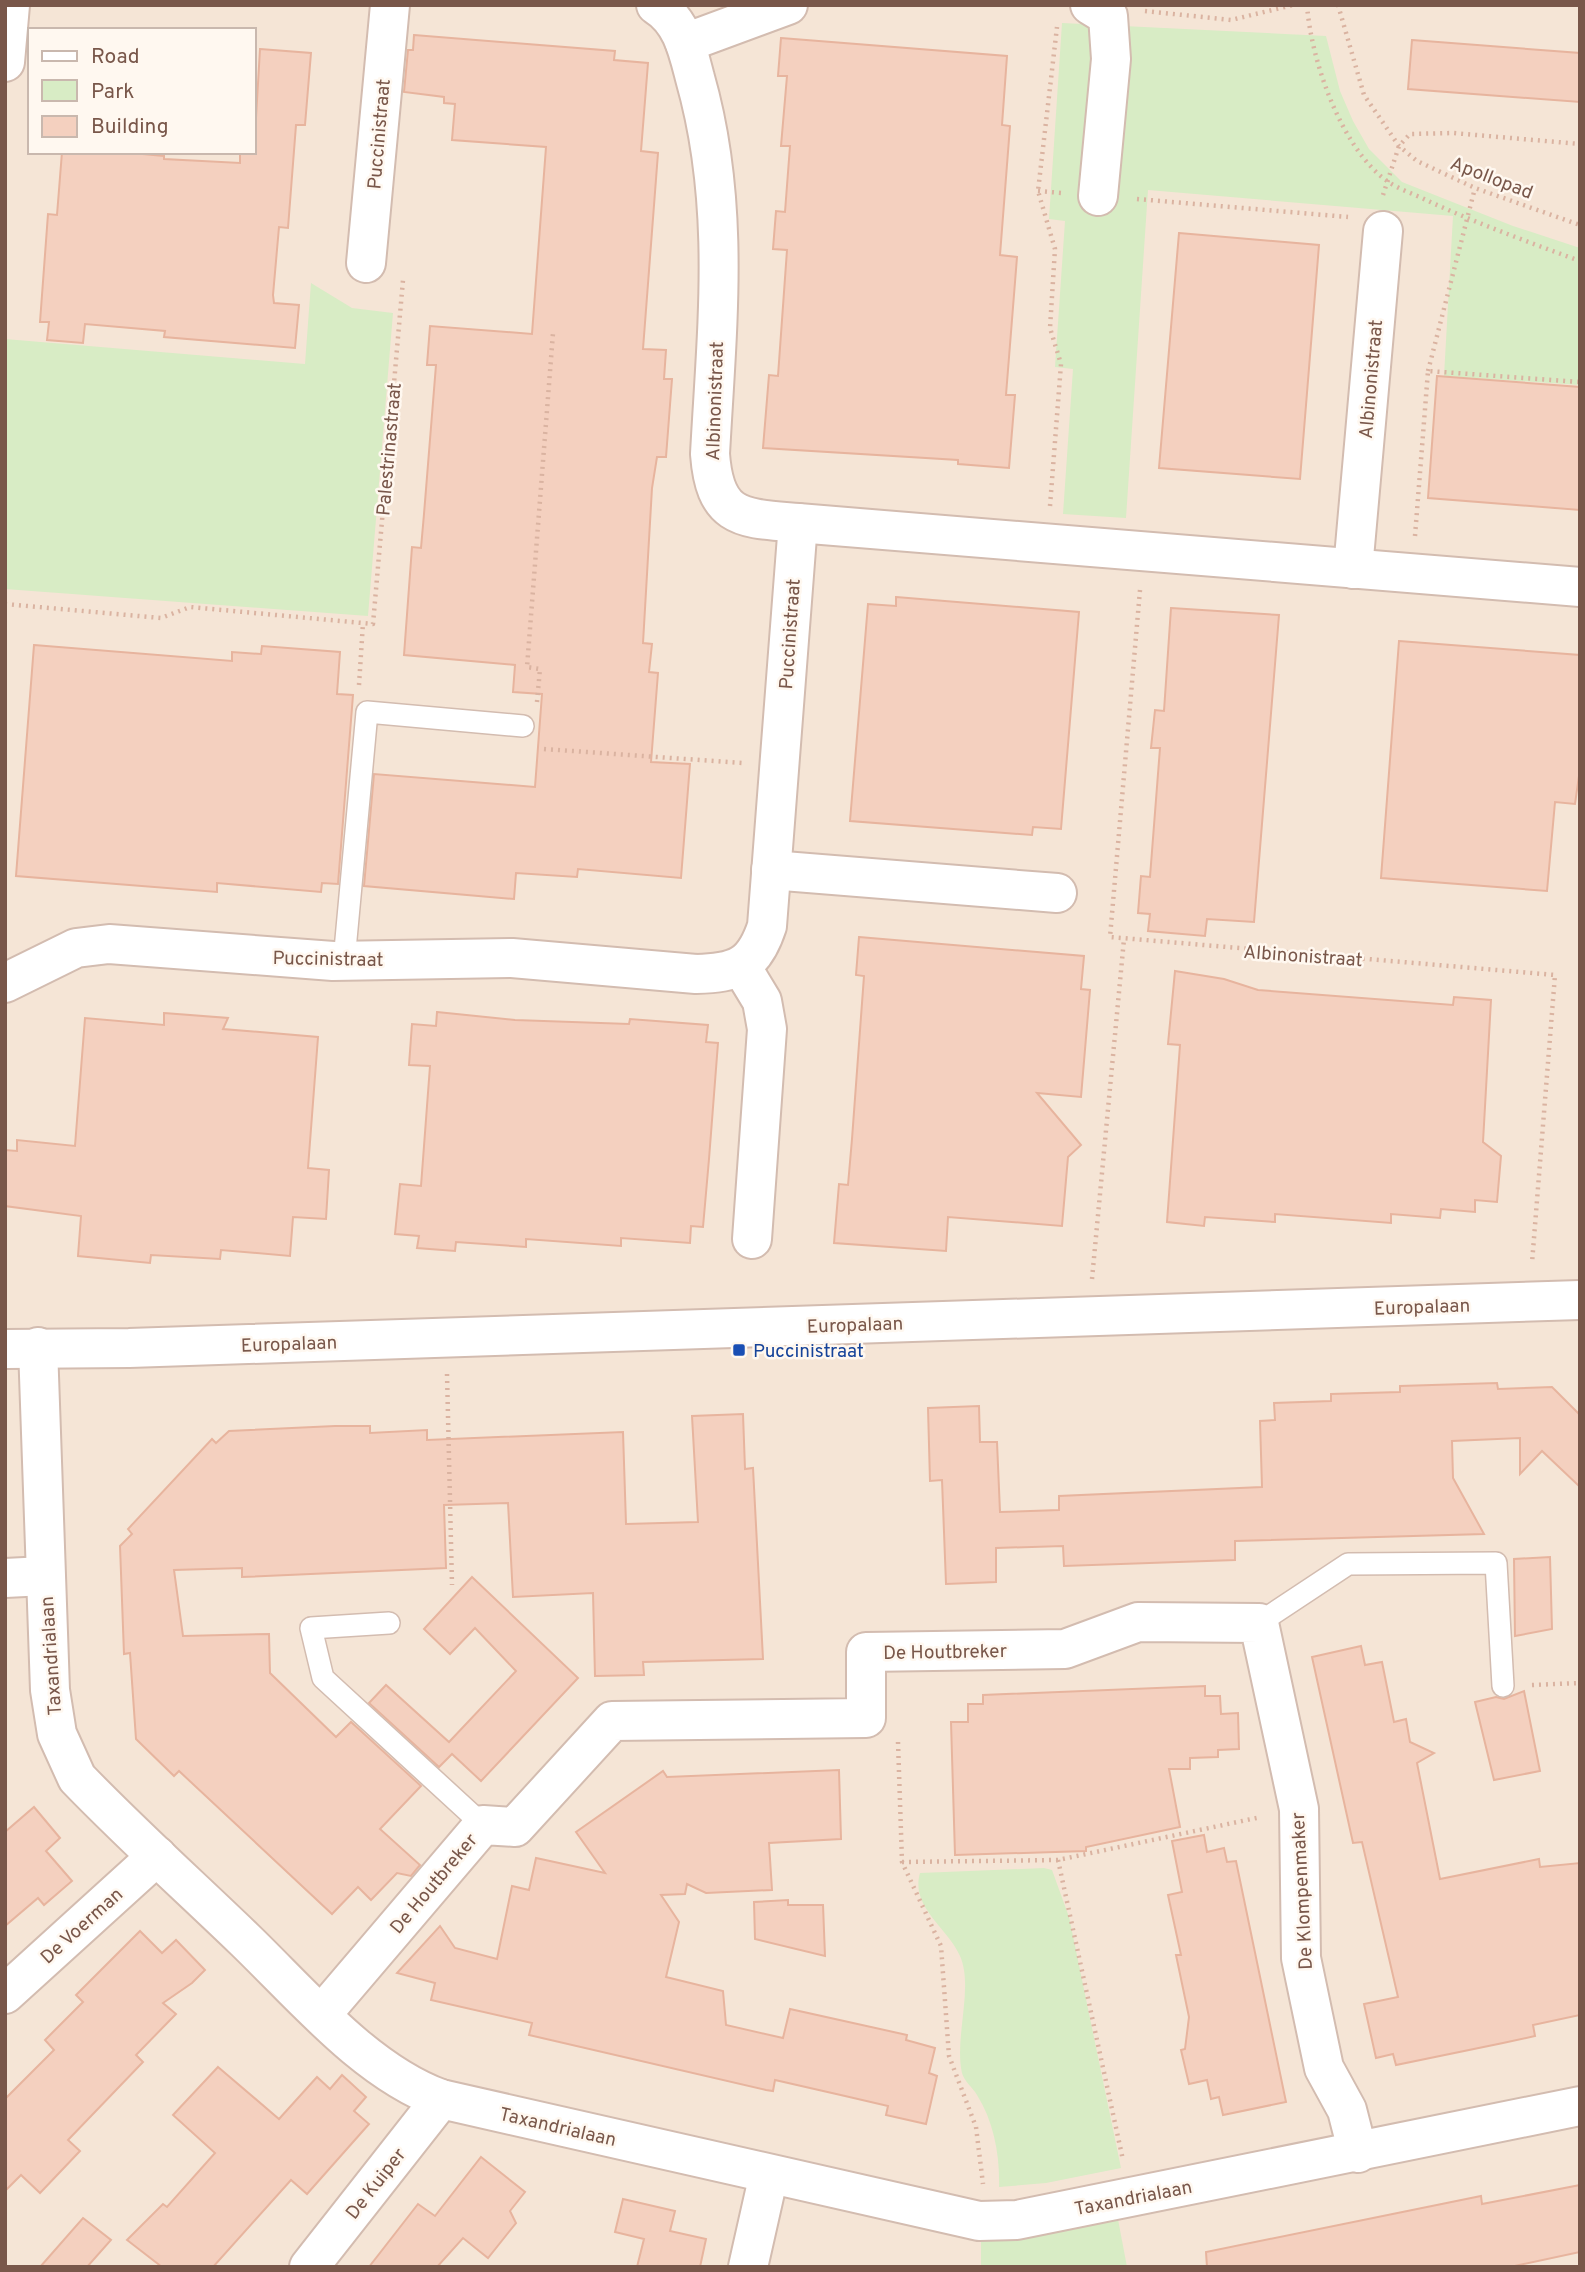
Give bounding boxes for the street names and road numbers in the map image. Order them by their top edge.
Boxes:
street label: Puccinistraat [363,78,397,190]
street label: Apollopad [1446,152,1536,206]
street label: Albinonistraat [1355,319,1389,440]
street label: Albinonistraat [702,341,730,461]
street label: Palestrinastraat [372,381,408,517]
street label: Puccinistraat [775,578,807,690]
street label: Albinonistraat [1242,941,1363,973]
street label: Puccinistraat [272,947,384,973]
street label: Europalaan [1373,1294,1471,1322]
street label: Europalaan [806,1312,904,1340]
street label: Europalaan [240,1331,338,1359]
street label: Taxandrialaan [36,1595,68,1716]
street label: De Houtbreker [883,1640,1008,1666]
street label: De Klompenmaker [1287,1811,1319,1970]
street label: De Houtbreker [386,1829,484,1939]
street label: De Voerman [36,1883,129,1970]
street label: Taxandrialaan [497,2103,618,2153]
street label: De Kuiper [341,2143,412,2225]
street label: Taxandrialaan [1072,2176,1194,2222]

